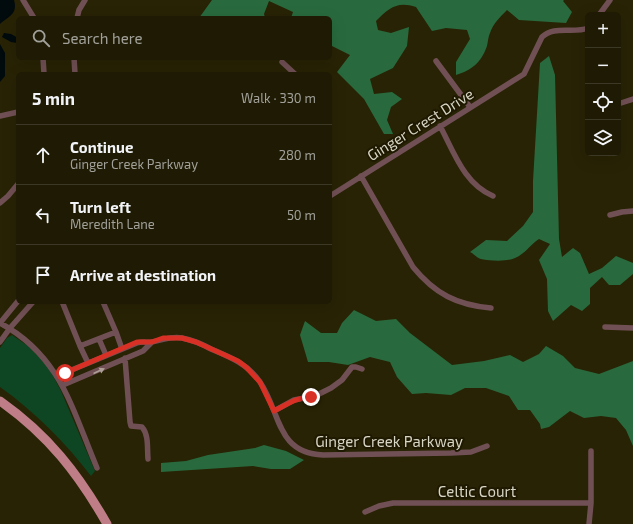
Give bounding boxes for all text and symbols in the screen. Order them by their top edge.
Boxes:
map controls [585,12,621,156]
button: + [585,12,621,48]
search box [16,16,332,60]
icon: search [30,27,52,49]
text: Search here [62,29,143,47]
button: − [585,48,621,84]
street label: Ginger Crest Drive [364,84,476,164]
button: locate [585,84,621,120]
text: 5 min [32,88,75,108]
text: Walk · 330 m [241,90,316,106]
button: layers [585,120,621,156]
text: Continue [70,138,133,156]
icon: ahead [32,144,54,166]
text: 280 m [279,147,316,163]
text: Ginger Creek Parkway [70,156,198,172]
text: Turn left [70,198,131,216]
icon: left [32,204,54,226]
text: 50 m [287,207,316,223]
text: Meredith Lane [70,216,155,232]
icon: arrive [32,264,54,286]
text: Arrive at destination [70,266,216,284]
route start [56,364,74,382]
one-way arrow [93,368,104,374]
route end [302,388,320,406]
street label: Ginger Creek Parkway [315,432,463,450]
street label: Celtic Court [438,482,516,500]

